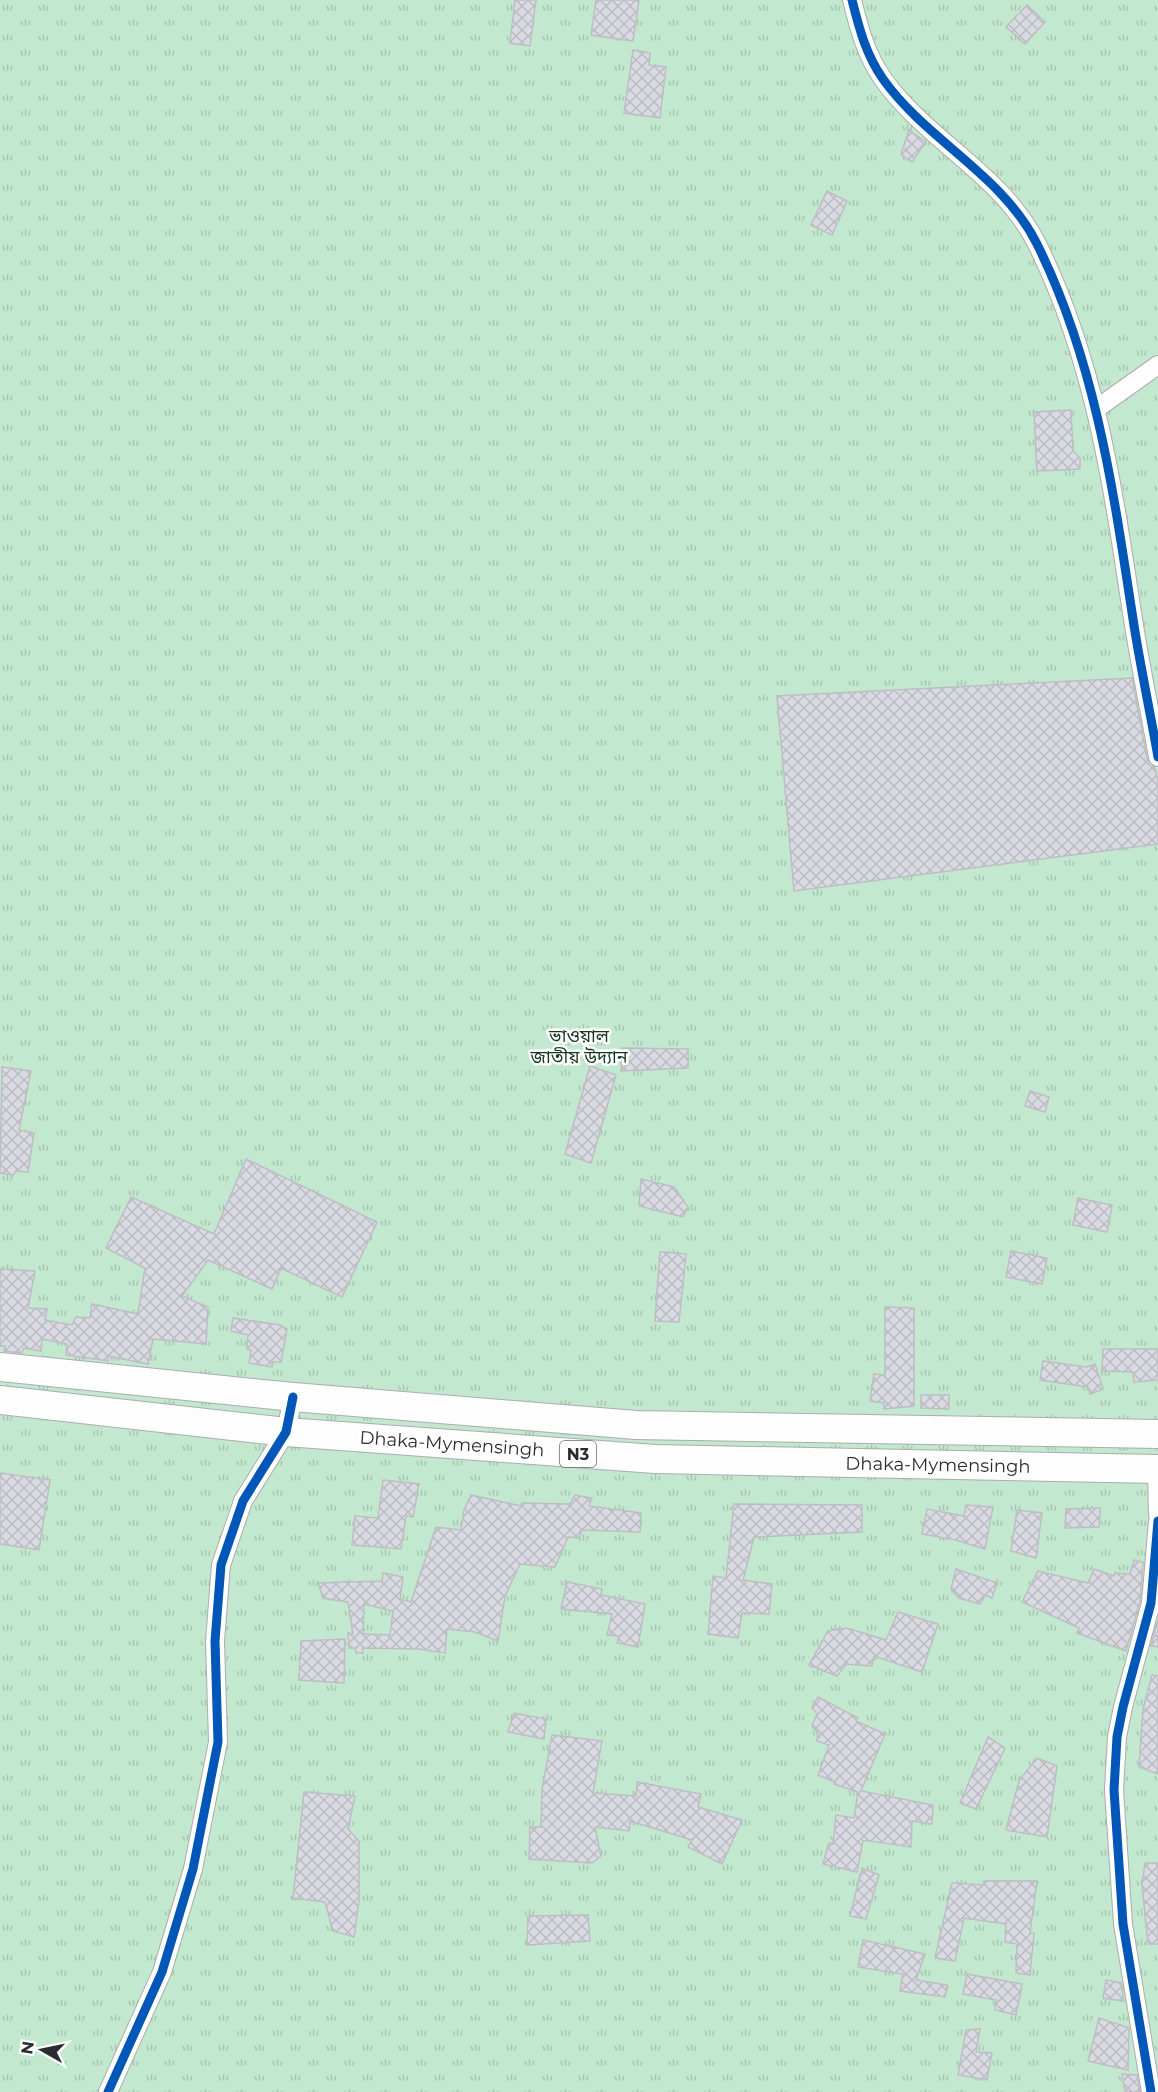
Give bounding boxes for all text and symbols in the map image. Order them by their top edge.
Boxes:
park label: ভাওয়াল জাতীয় উদ্যান [529,1025,629,1068]
street label: Dhaka-Mymensingh [359,1427,545,1461]
road number: N3 [560,1441,596,1467]
street label: Dhaka-Mymensingh [845,1452,1031,1478]
north arrow [12,2020,72,2080]
text: N [17,2040,38,2056]

